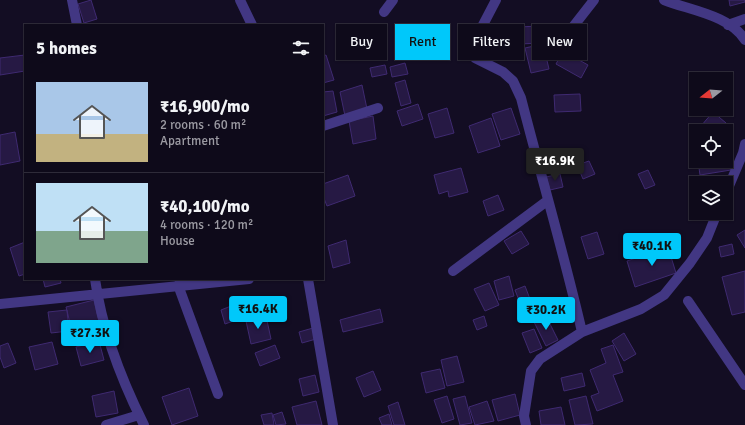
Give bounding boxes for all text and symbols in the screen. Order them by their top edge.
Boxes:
chip: Buy [336,24,387,60]
chip: Rent [395,24,450,60]
chip: Filters [458,24,524,60]
chip: New [532,24,587,60]
icon: filters [290,37,312,59]
text: 5 homes [36,38,97,59]
north arrow [689,72,733,116]
map controls [689,72,733,220]
text: ₹16,900/mo [160,96,250,117]
icon: home [68,98,116,146]
text: 2 rooms · 60 m² [160,117,246,133]
button: locate [689,124,733,168]
text: Apartment [160,133,220,149]
pin: ₹16.9K [522,148,588,182]
text: ₹16.9K [535,153,575,169]
button: layers [689,176,733,220]
text: ₹40,100/mo [160,196,250,217]
icon: home [68,199,116,247]
text: 4 rooms · 120 m² [160,217,253,233]
text: House [160,233,195,249]
pin: ₹40.1K [619,233,685,267]
text: ₹40.1K [632,238,672,254]
pin: ₹16.4K [225,296,291,330]
pin: ₹30.2K [513,297,579,331]
text: ₹16.4K [238,301,278,317]
text: ₹30.2K [526,302,566,318]
pin: ₹27.3K [57,320,123,354]
text: ₹27.3K [70,325,110,341]

